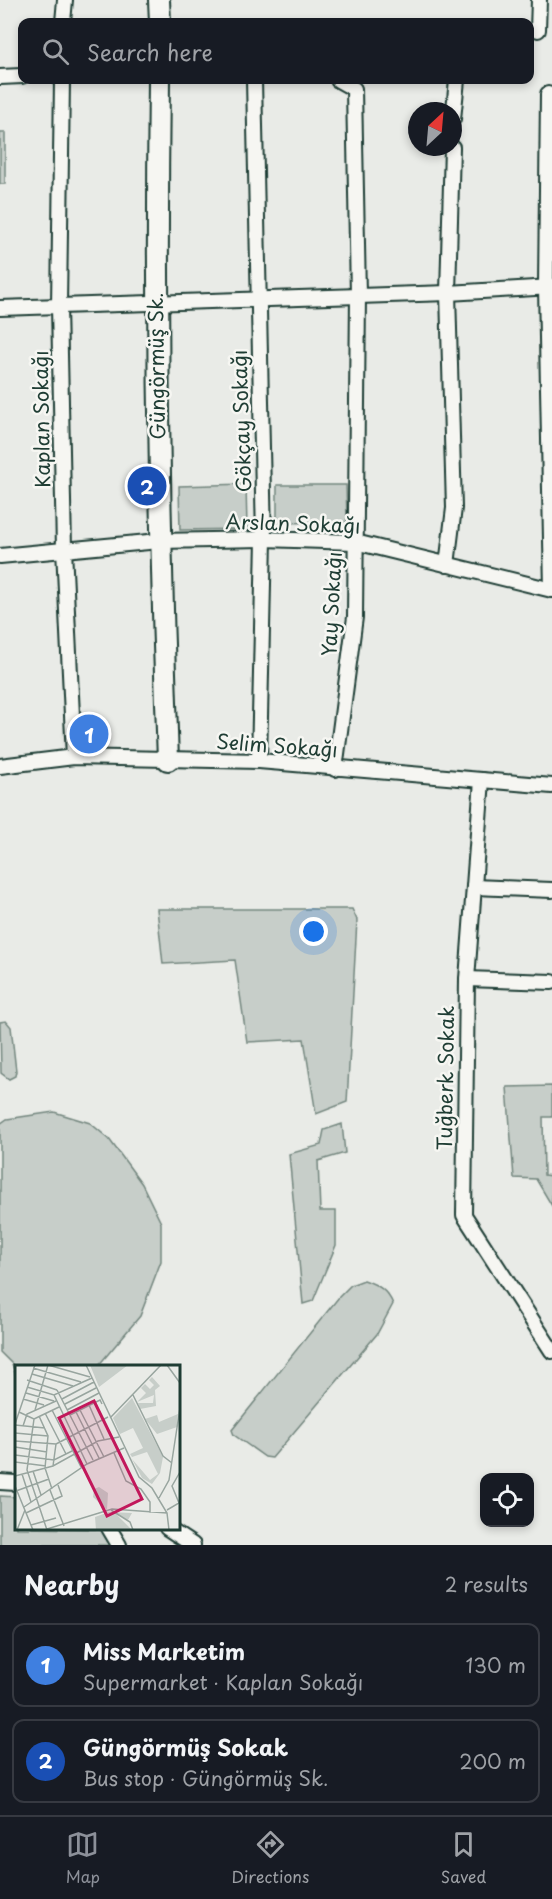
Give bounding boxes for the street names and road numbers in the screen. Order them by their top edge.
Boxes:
street label: Güngörmüş Sk. [140,292,172,440]
street label: Gökçay Sokağı [224,349,258,493]
street label: Kaplan Sokağı [25,350,57,488]
street label: Arslan Sokağı [225,506,361,540]
street label: Yay Sokağı [313,551,349,657]
street label: Selim Sokağı [215,726,339,764]
street label: Tuğberk Sokak [429,1005,461,1151]

